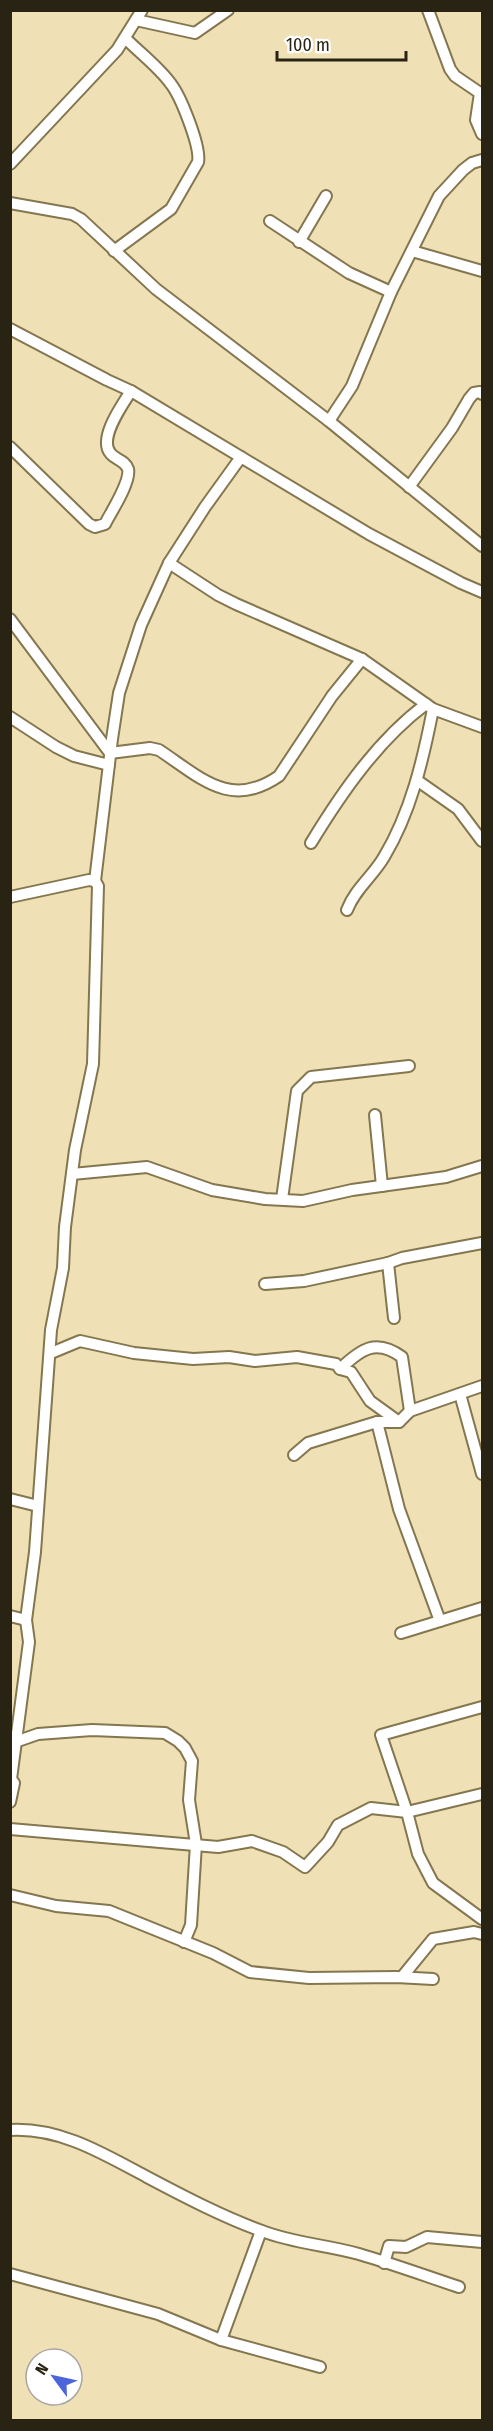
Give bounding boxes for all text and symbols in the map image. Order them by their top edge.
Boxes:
scale bar [277,24,406,62]
text: 100 m [286,34,330,56]
north arrow [24,2347,84,2407]
text: N [31,2360,52,2378]

